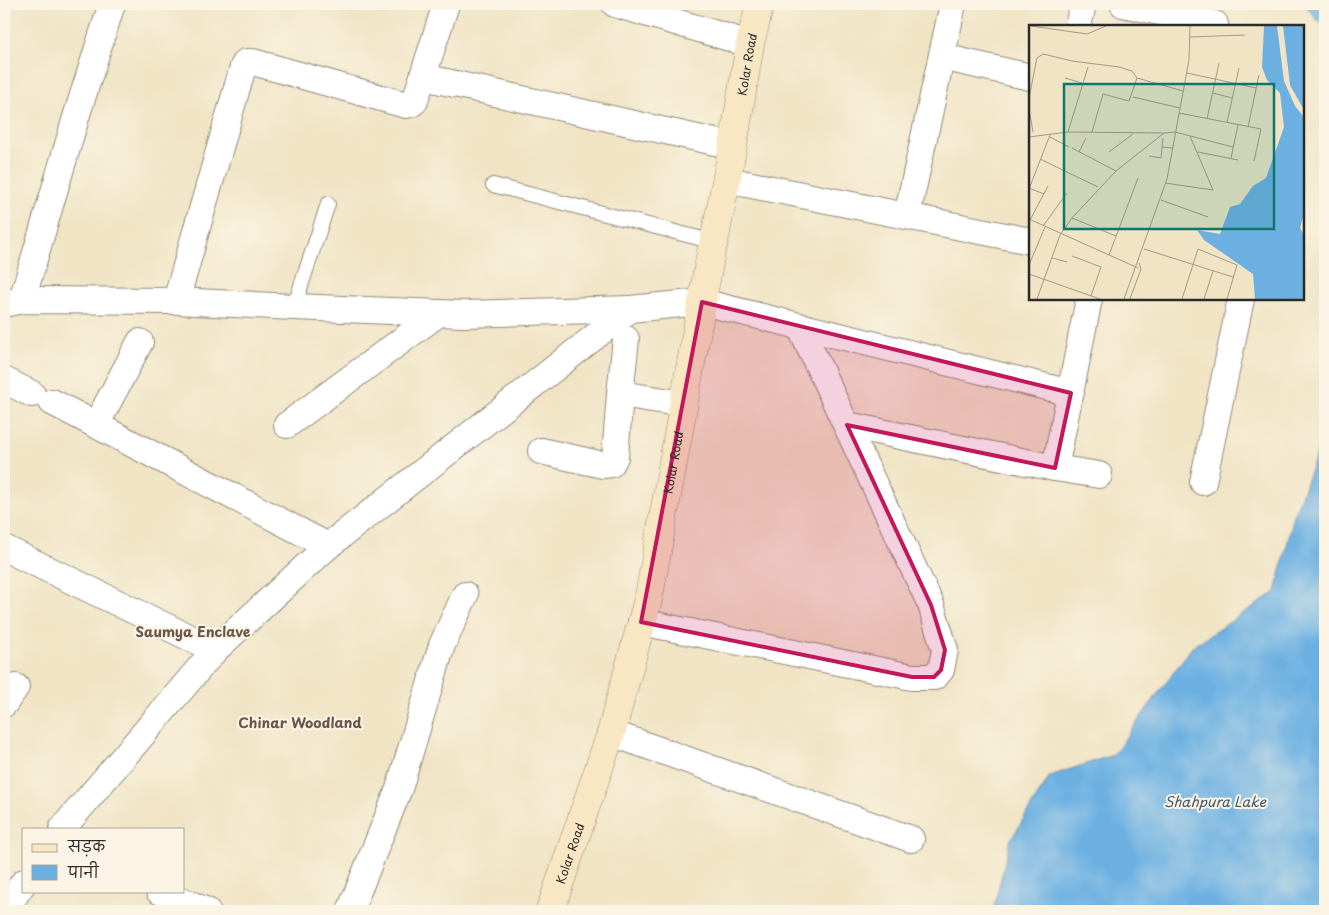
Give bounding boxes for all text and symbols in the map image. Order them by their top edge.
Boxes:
inset map [1029,25,1304,300]
street label: Kolar Road [733,31,761,97]
street label: Kolar Road [659,430,688,495]
district label: Saumya Enclave [136,621,251,642]
district label: Chinar Woodland [238,712,362,733]
water label: Shahpura Lake [1164,791,1268,812]
street label: Kolar Road [551,820,589,886]
legend [22,828,185,892]
text: सड़क [67,834,106,857]
text: पानी [67,860,100,883]

